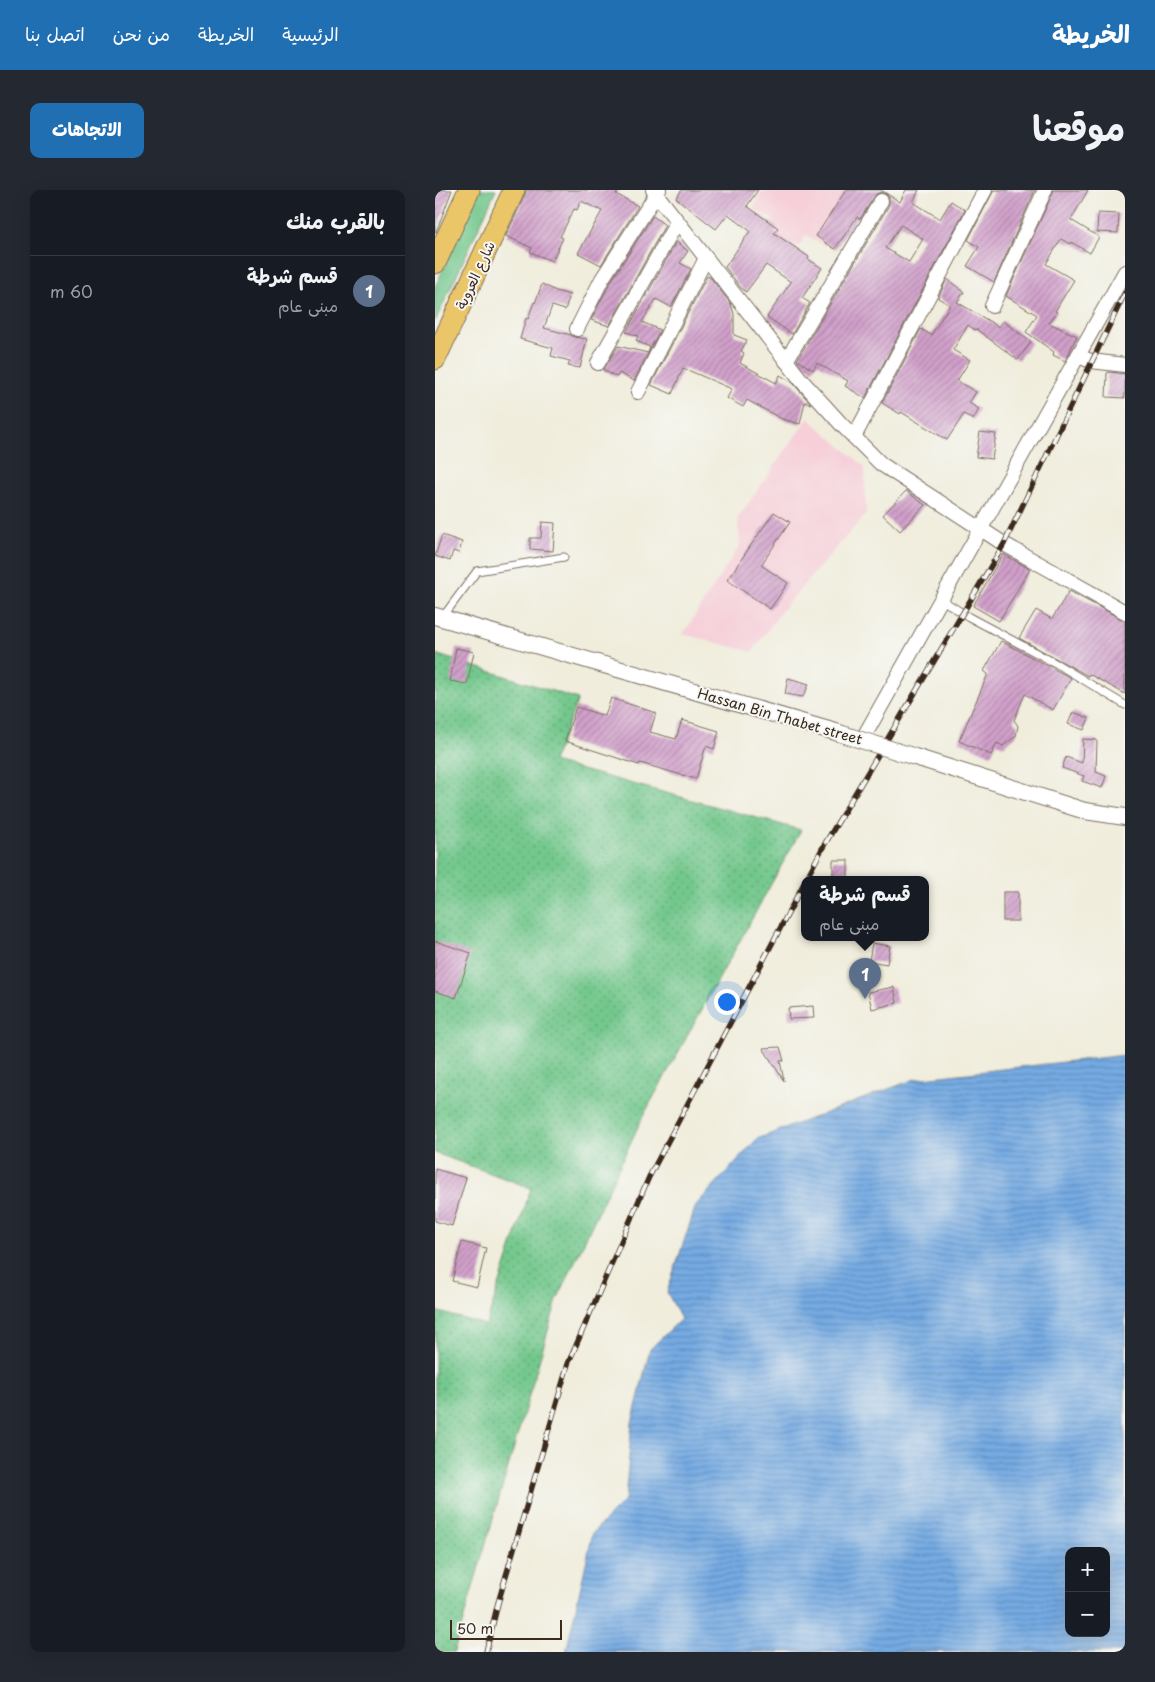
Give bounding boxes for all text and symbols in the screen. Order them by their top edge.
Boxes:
text: الخريطة [1052,15,1130,51]
text: اتصل بنا [25,20,85,47]
text: من نحن [113,20,170,47]
text: الخريطة [198,20,254,47]
text: الرئيسية [282,20,339,47]
text: موقعنا [1032,100,1125,153]
button: الاتجاهات [30,103,144,158]
text: بالقرب منك [286,204,385,236]
street label: شارع العروبة [450,238,500,312]
text: قسم شرطة [247,261,338,289]
text: 60 m [50,279,93,303]
text: 1 [365,279,373,303]
text: مبنى عام [278,293,338,317]
street label: Hassan Bin Thabet street [695,682,865,750]
popup [801,876,929,941]
text: قسم شرطة [819,879,911,907]
text: مبنى عام [819,911,879,935]
pin: 1 [849,958,881,999]
your location [714,989,740,1015]
map controls [1065,1547,1110,1637]
button: + [1065,1547,1110,1592]
button: − [1065,1592,1110,1637]
scale bar [450,1617,563,1640]
text: 50 m [457,1618,493,1639]

